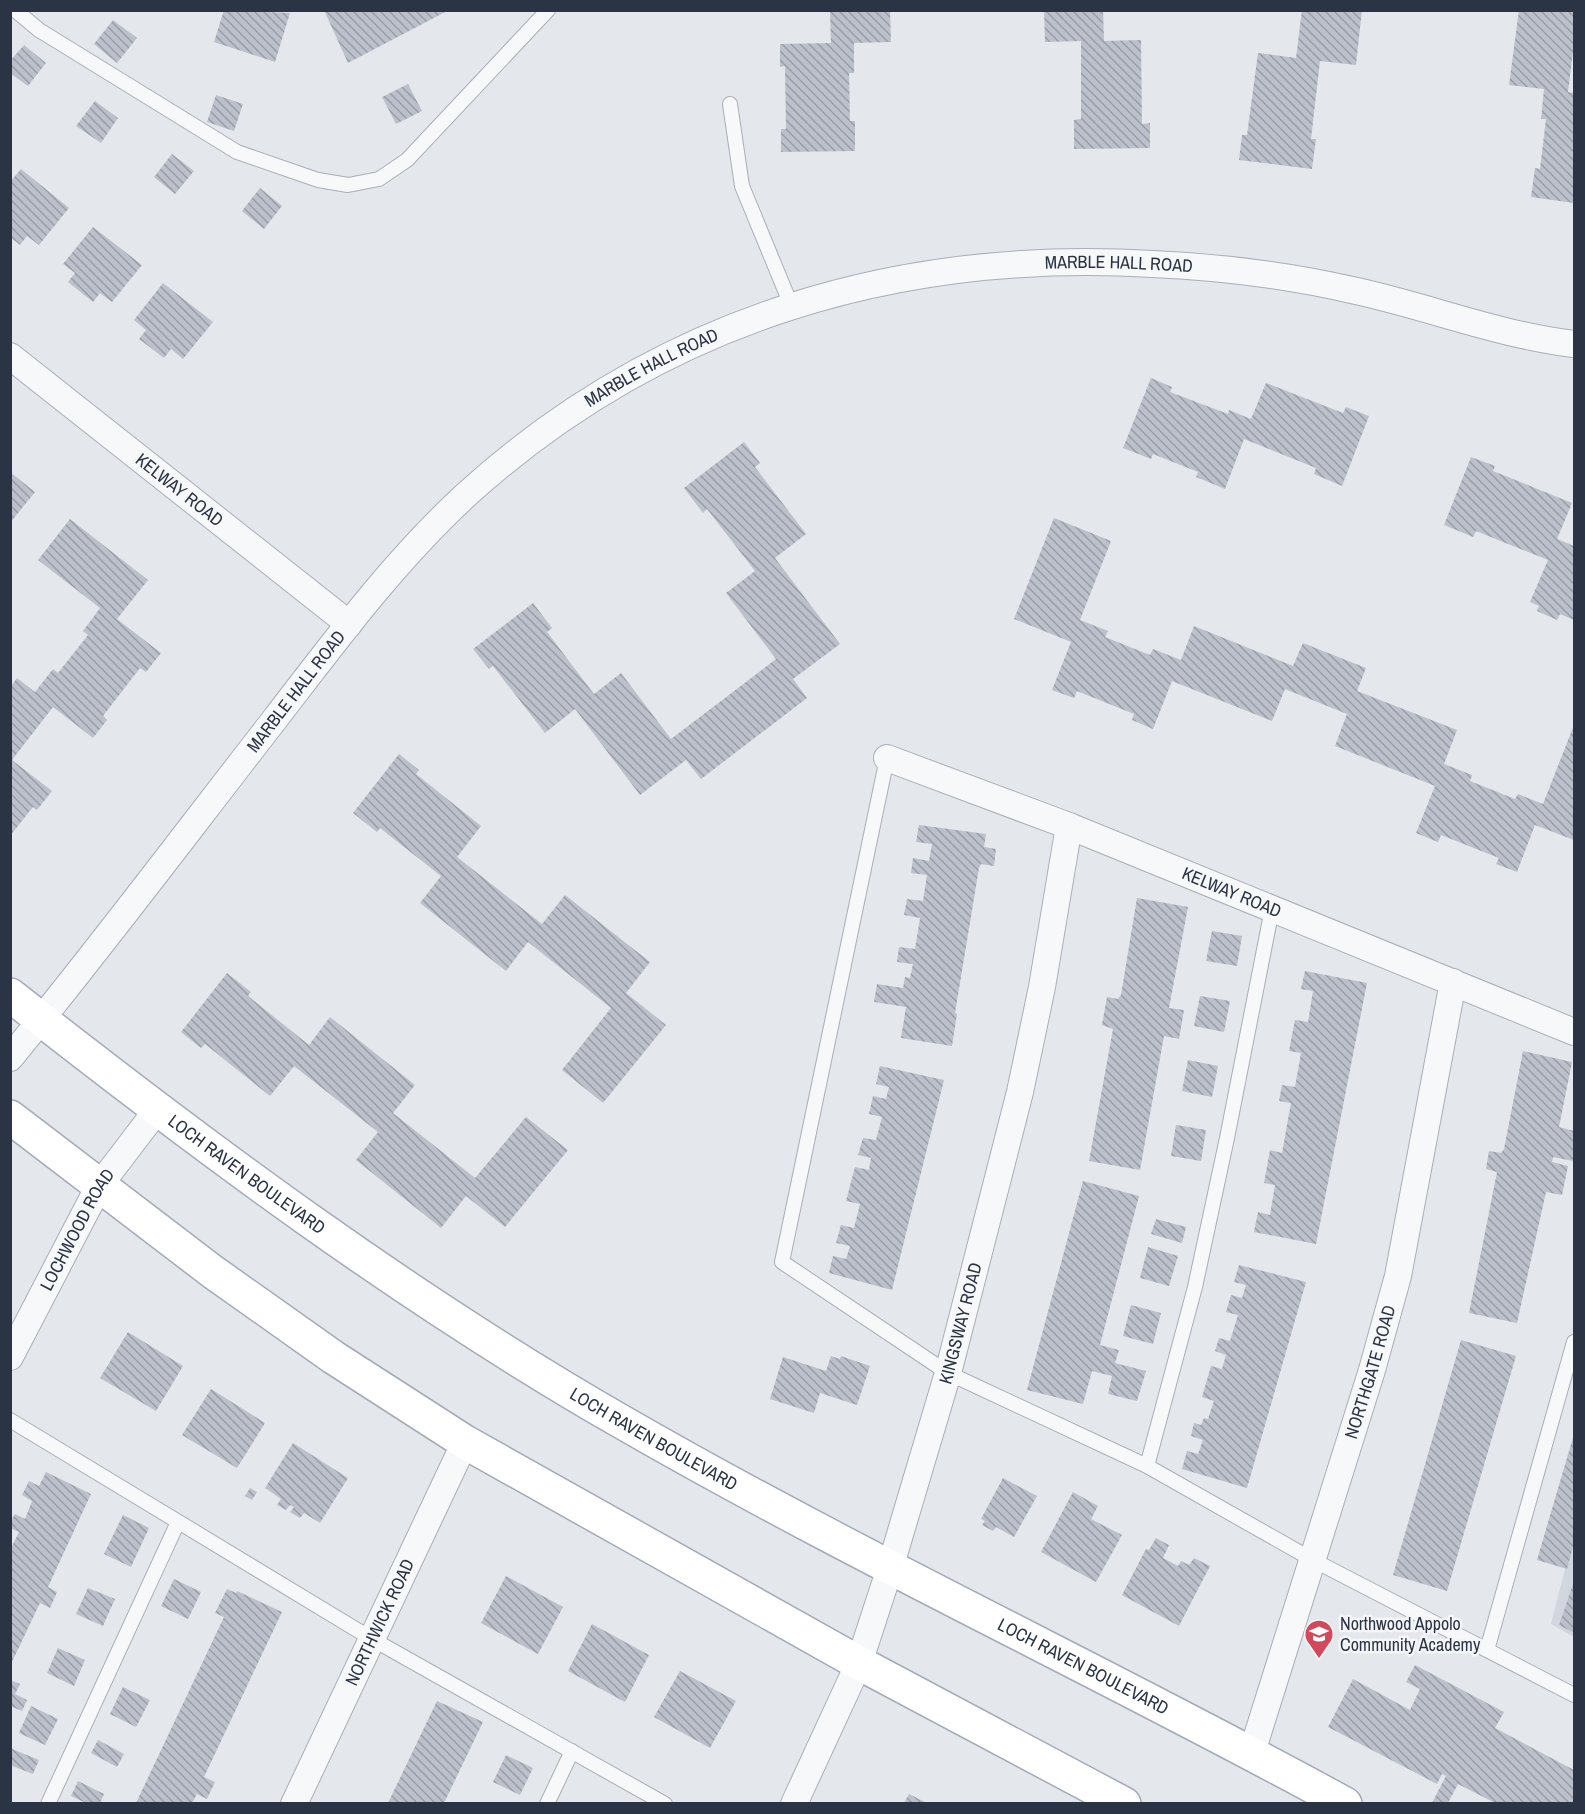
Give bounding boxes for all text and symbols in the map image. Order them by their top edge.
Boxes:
street label: MARBLE HALL ROAD [1044,249,1194,278]
street label: MARBLE HALL ROAD [579,322,722,413]
street label: KELWAY ROAD [131,447,229,532]
street label: MARBLE HALL ROAD [241,625,351,757]
street label: KELWAY ROAD [1178,860,1285,923]
street label: LOCH RAVEN BOULEVARD [163,1108,331,1240]
street label: LOCHWOOD ROAD [34,1163,120,1295]
street label: KINGSWAY ROAD [932,1260,988,1387]
street label: NORTHGATE ROAD [1338,1302,1401,1442]
street label: LOCH RAVEN BOULEVARD [565,1381,742,1496]
street label: NORTHWICK ROAD [339,1555,420,1690]
place label: Northwood Appolo Community Academy [1340,1611,1481,1657]
street label: LOCH RAVEN BOULEVARD [994,1612,1173,1720]
school or university icon: Northwood Appolo Community Academy [1303,1618,1335,1660]

